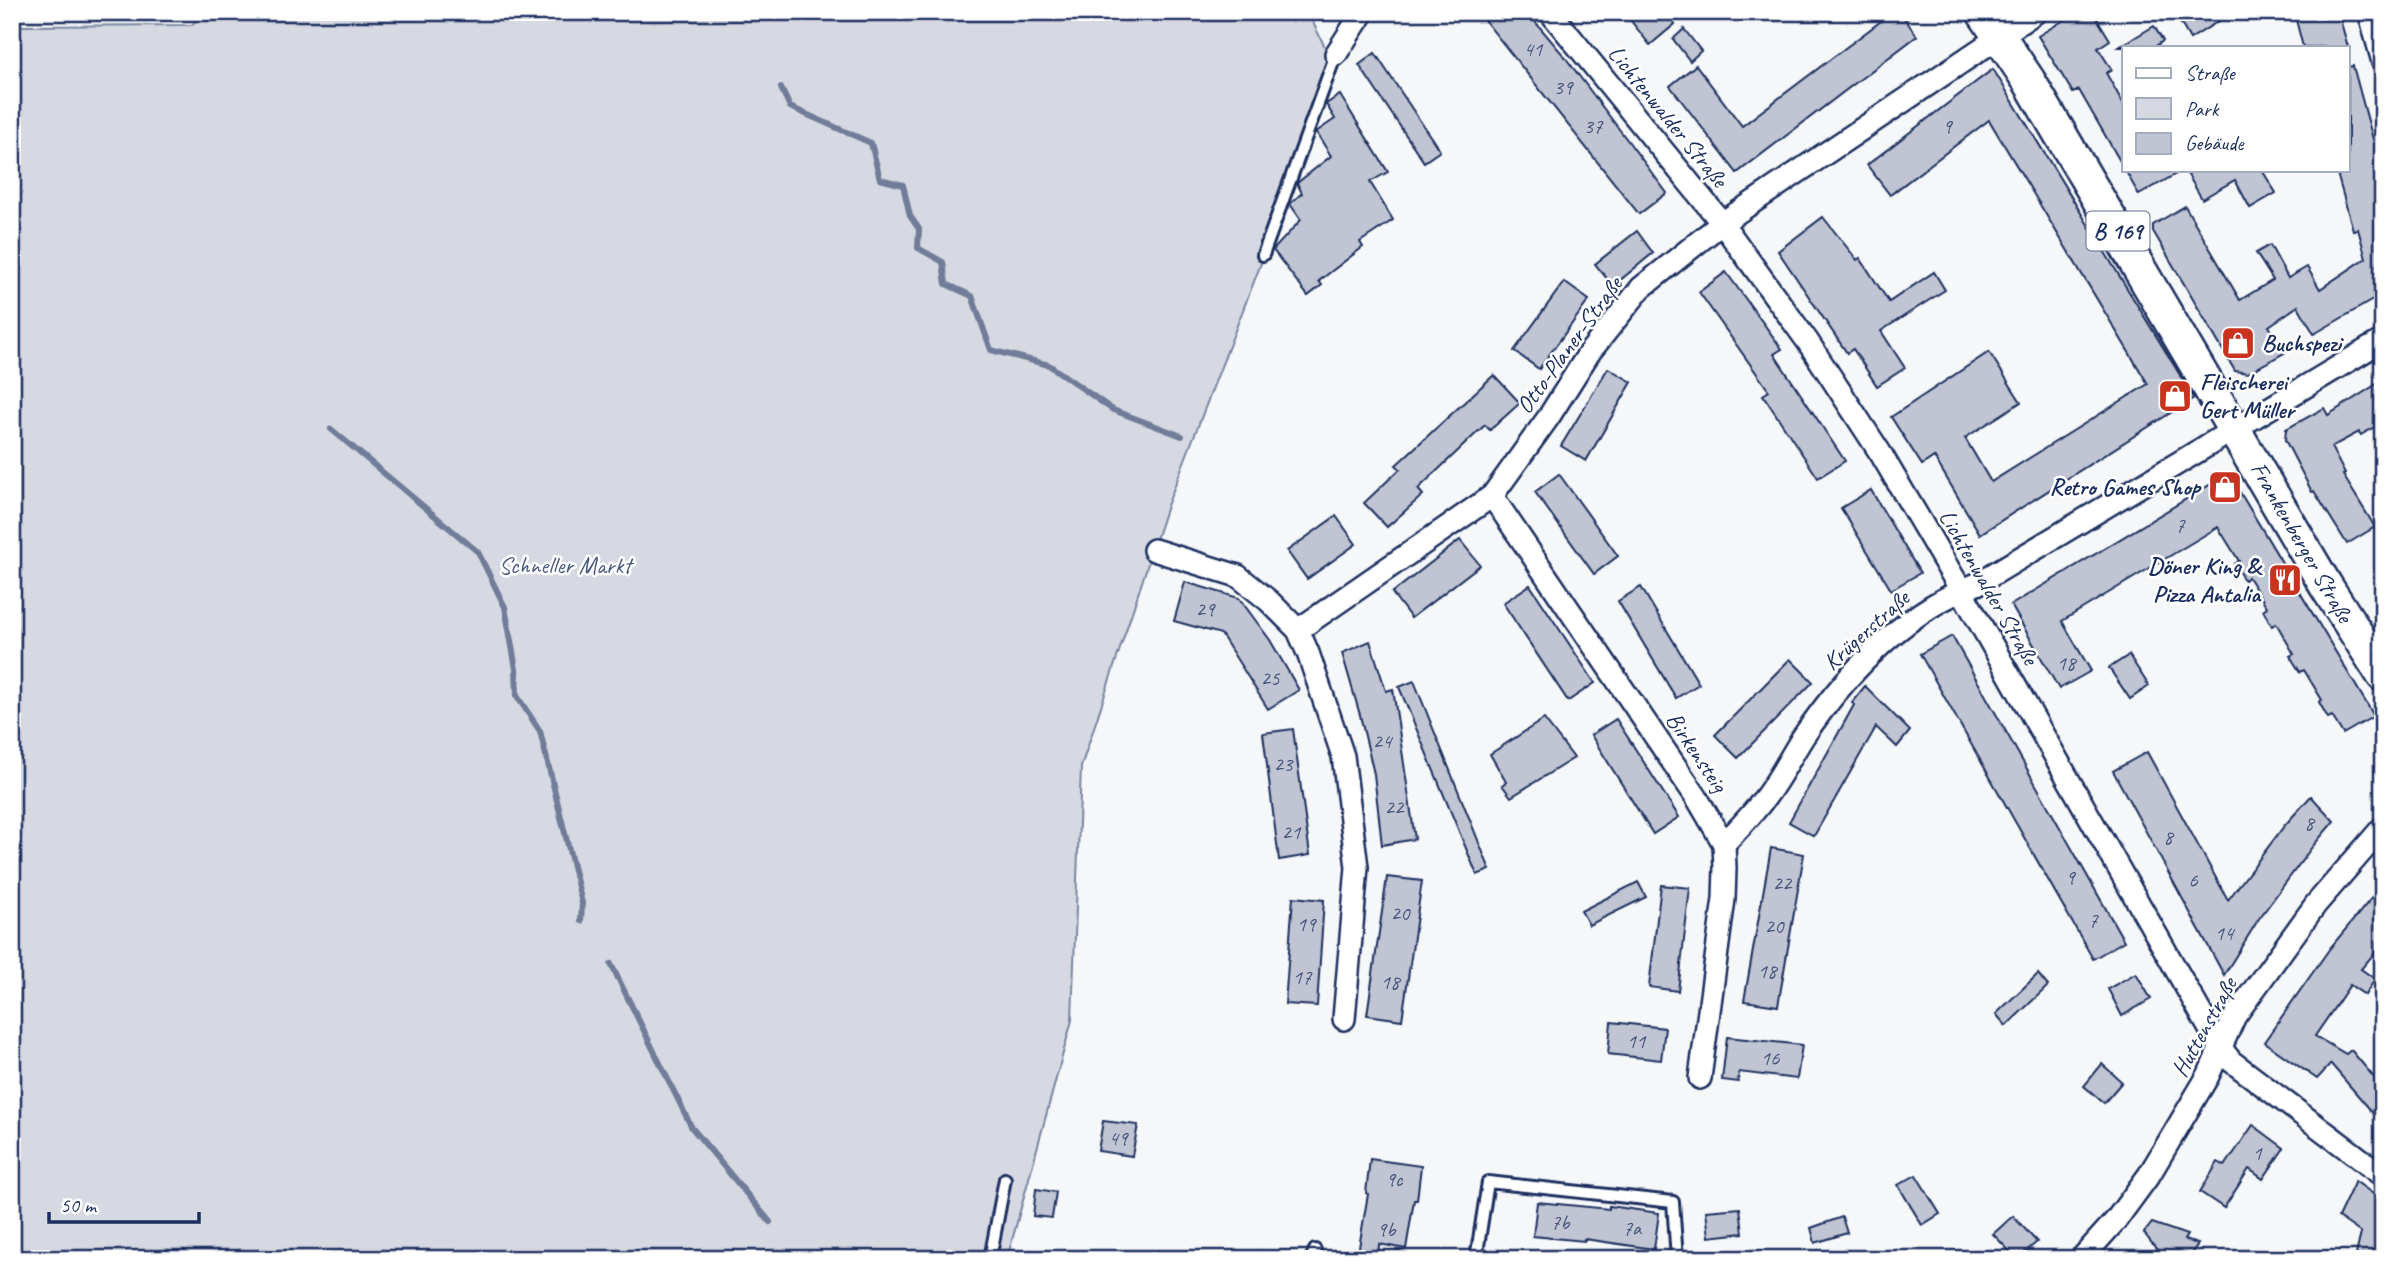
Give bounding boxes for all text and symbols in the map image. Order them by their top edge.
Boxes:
house number: 41 [1524,36,1544,62]
street label: Lichtenwalder Straße [1602,39,1736,195]
legend [2122,46,2350,172]
text: Straße [2185,60,2237,86]
house number: 39 [1554,74,1574,100]
text: Park [2185,96,2220,122]
house number: 37 [1584,113,1604,139]
house number: 9 [1942,113,1953,139]
text: Gebäude [2185,130,2244,156]
road number: B 169 [2086,212,2150,250]
street label: Otto-Planer-Straße [1509,269,1630,419]
shop icon: Buchspezi [2219,324,2257,362]
place label: Buchspezi [2262,328,2344,358]
place label: Fleischerei Gert Müller [2200,367,2296,425]
shop icon: Fleischerei Gert Müller [2156,377,2194,415]
street label: Frankenberger Straße [2244,456,2361,630]
shop icon: Retro Games Shop [2206,468,2244,506]
place label: Retro Games Shop [2049,472,2202,502]
street label: Lichtenwalder Straße [1932,504,2047,672]
house number: 7 [2175,512,2186,538]
park label: Schneller Markt [499,550,634,580]
place label: Döner King & Pizza Antalia [2148,551,2263,609]
restaurant icon: Döner King & Pizza Antalia [2266,561,2304,599]
street label: Krügerstraße [1817,582,1917,677]
house number: 29 [1196,596,1216,622]
house number: 18 [2057,650,2078,676]
house number: 25 [1261,665,1281,691]
street label: Birkensteig [1659,706,1735,799]
house number: 24 [1373,728,1394,754]
house number: 23 [1274,751,1294,777]
house number: 22 [1385,794,1405,820]
house number: 8 [2304,810,2316,836]
house number: 21 [1282,819,1302,845]
house number: 8 [2163,824,2175,850]
house number: 9 [2065,864,2076,890]
house number: 6 [2188,867,2198,893]
house number: 22 [1773,870,1793,896]
house number: 20 [1391,900,1411,926]
house number: 7 [2088,907,2099,933]
house number: 19 [1297,911,1317,937]
house number: 20 [1765,913,1785,939]
house number: 14 [2215,920,2236,946]
house number: 18 [1758,958,1779,984]
house number: 17 [1293,964,1313,990]
house number: 18 [1381,969,1402,995]
street label: Huttenstraße [2164,970,2245,1082]
house number: 11 [1627,1028,1647,1054]
house number: 16 [1761,1045,1780,1071]
house number: 49 [1109,1125,1129,1151]
house number: 1 [2252,1140,2263,1166]
house number: 9c [1386,1166,1404,1192]
scale bar [49,1180,200,1224]
text: 50 m [60,1192,98,1218]
house number: 7b [1551,1209,1571,1235]
house number: 7a [1623,1215,1643,1241]
house number: 9b [1377,1216,1397,1242]

